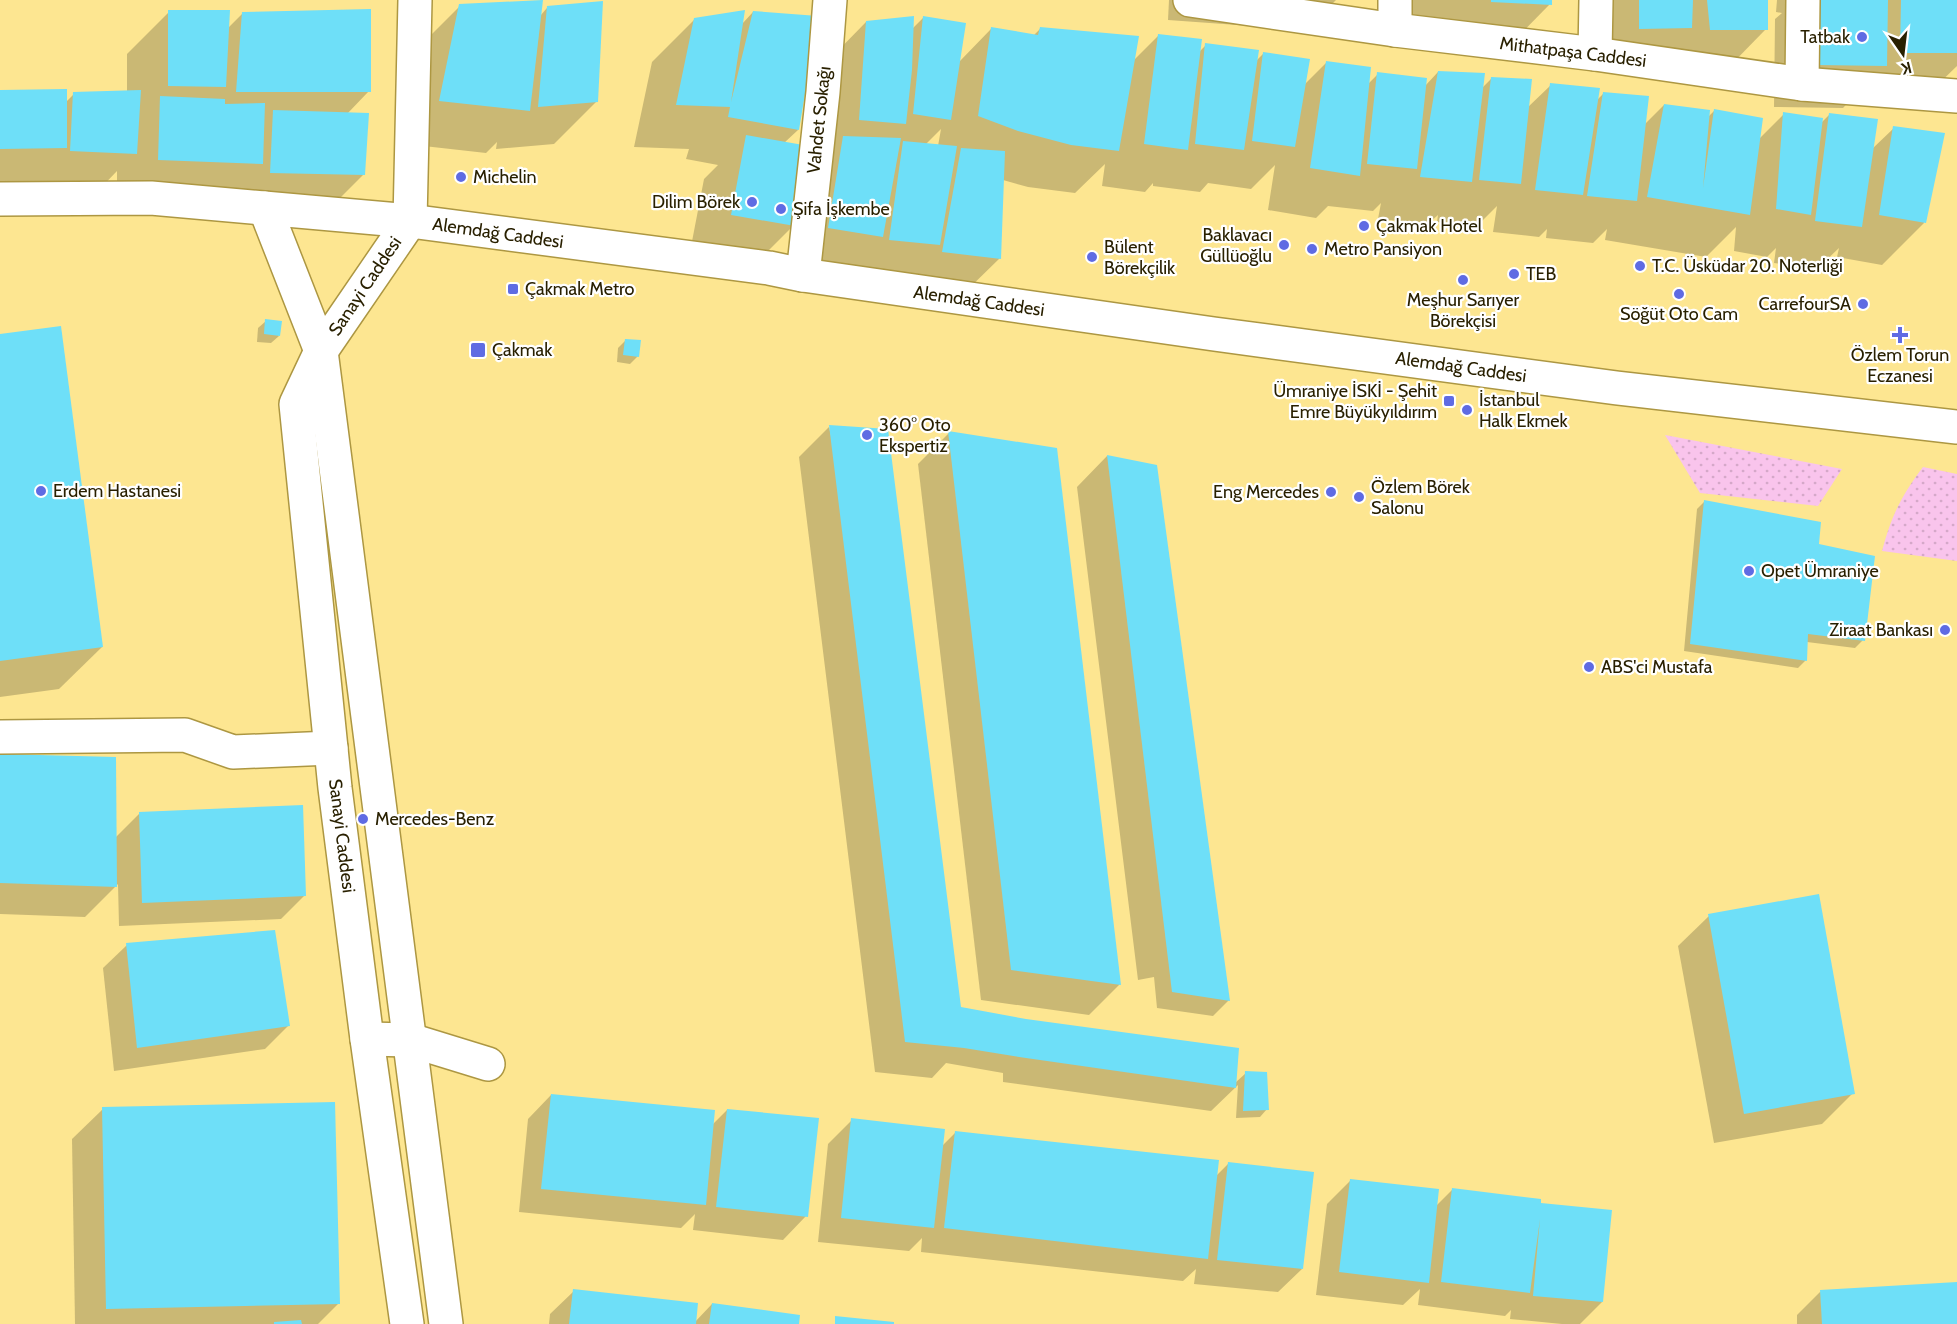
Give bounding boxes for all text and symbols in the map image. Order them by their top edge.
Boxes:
north arrow [1873,24,1933,84]
place label: Tatbak [1800,26,1851,48]
marker: Tatbak [1855,30,1869,44]
street label: Mithatpaşa Caddesi [1498,32,1648,72]
text: K [1899,58,1914,79]
street label: Vahdet Sokağı [802,65,836,175]
place label: Michelin [473,166,537,188]
marker: Michelin [454,170,468,184]
place label: Dilim Börek [652,191,741,213]
marker: Dilim Börek [745,195,759,209]
place label: Şifa İşkembe [793,198,890,220]
marker: Şifa İşkembe [774,202,788,216]
street label: Alemdağ Caddesi [431,213,565,253]
place label: Çakmak Hotel [1376,215,1483,237]
marker: Çakmak Hotel [1357,219,1371,233]
place label: Baklavacı Güllüoğlu [1200,224,1272,267]
street label: Sanayi Caddesi [324,232,406,340]
place label: Bülent Börekçilik [1104,236,1176,279]
marker: Baklavacı Güllüoğlu [1277,238,1291,252]
place label: Metro Pansiyon [1324,238,1442,260]
marker: Metro Pansiyon [1305,242,1319,256]
marker: Bülent Börekçilik [1085,250,1099,264]
place label: T.C. Üsküdar 20. Noterliği [1652,255,1843,277]
marker: T.C. Üsküdar 20. Noterliği [1633,259,1647,273]
place label: TEB [1526,263,1557,285]
marker: TEB [1507,267,1521,281]
marker: Meşhur Sarıyer Börekçisi [1456,273,1470,287]
place label: Çakmak Metro [525,278,634,300]
street label: Alemdağ Caddesi [912,281,1046,321]
marker: Çakmak Metro [506,282,520,296]
marker: Söğüt Oto Cam [1672,287,1686,301]
place label: Meşhur Sarıyer Börekçisi [1407,289,1520,332]
place label: CarrefourSA [1759,293,1851,315]
marker: CarrefourSA [1856,297,1870,311]
place label: Söğüt Oto Cam [1620,303,1738,325]
marker: Özlem Torun Eczanesi [1893,328,1907,342]
place label: Çakmak [492,339,553,361]
marker: Çakmak [469,341,487,359]
place label: Özlem Torun Eczanesi [1851,344,1949,387]
street label: Alemdağ Caddesi [1394,347,1528,387]
place label: Ümraniye İSKİ - Şehit Emre Büyükyıldırım [1273,380,1437,423]
place label: İstanbul Halk Ekmek [1479,389,1569,432]
marker: Ümraniye İSKİ - Şehit Emre Büyükyıldırım [1442,394,1456,408]
marker: İstanbul Halk Ekmek [1460,403,1474,417]
place label: 360° Oto Ekspertiz [879,414,951,457]
marker: 360° Oto Ekspertiz [860,428,874,442]
place label: Özlem Börek Salonu [1371,476,1471,519]
place label: Erdem Hastanesi [53,480,181,502]
place label: Eng Mercedes [1213,481,1319,503]
marker: Erdem Hastanesi [34,484,48,498]
marker: Eng Mercedes [1324,485,1338,499]
marker: Özlem Börek Salonu [1352,490,1366,504]
place label: Opet Ümraniye [1761,560,1879,582]
marker: Opet Ümraniye [1742,564,1756,578]
place label: Ziraat Bankası [1829,619,1933,641]
marker: Ziraat Bankası [1938,623,1952,637]
place label: ABS'ci Mustafa [1601,656,1713,678]
marker: ABS'ci Mustafa [1582,660,1596,674]
street label: Sanayi Caddesi [324,778,360,894]
place label: Mercedes-Benz [375,808,495,830]
marker: Mercedes-Benz [356,812,370,826]

